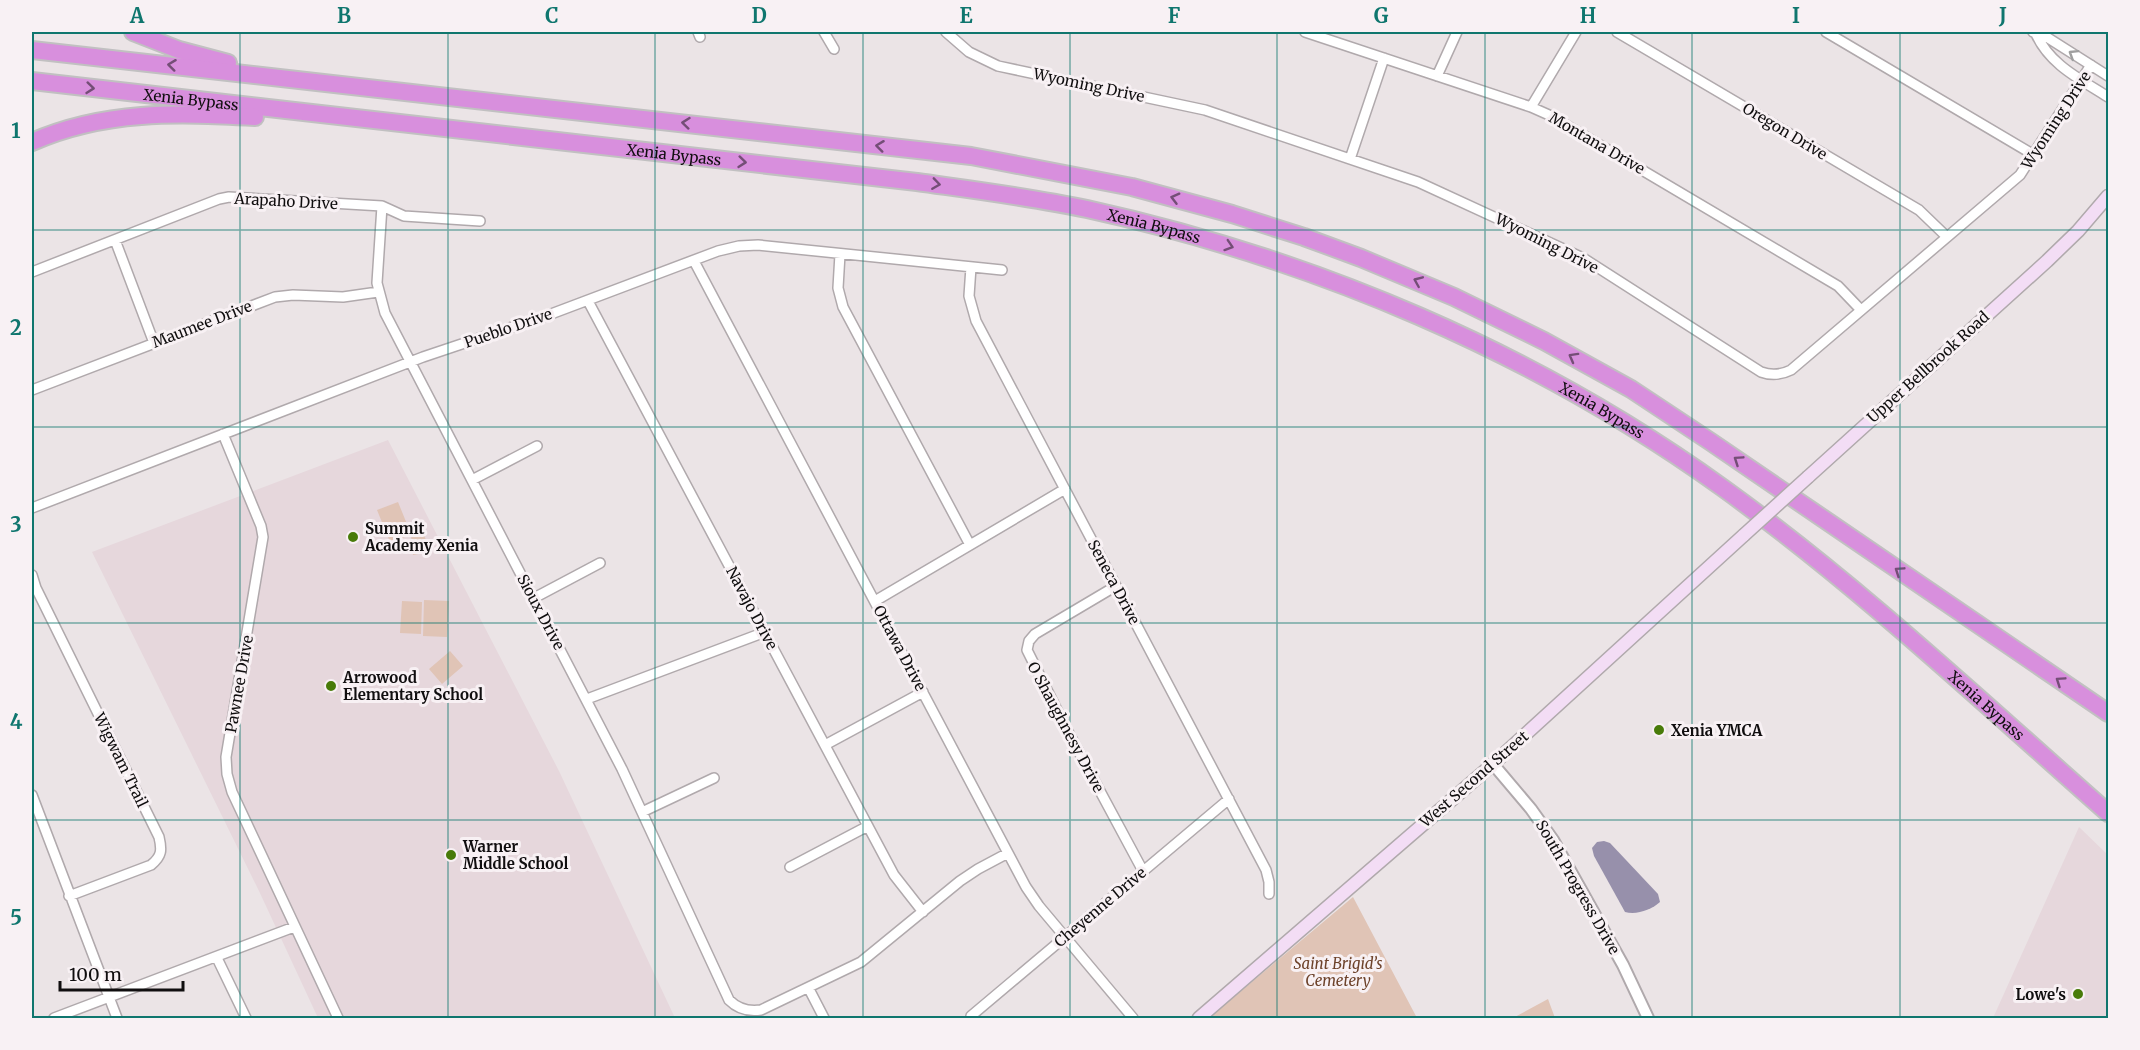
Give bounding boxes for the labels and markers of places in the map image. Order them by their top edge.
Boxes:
place label: Summit Academy Xenia [364,519,479,555]
marker: Summit Academy Xenia [346,530,360,544]
place label: Arrowood Elementary School [342,668,483,704]
marker: Arrowood Elementary School [324,679,338,693]
place label: Xenia YMCA [1671,721,1763,740]
marker: Xenia YMCA [1652,723,1666,737]
place label: Warner Middle School [462,837,568,873]
marker: Warner Middle School [444,848,458,862]
place label: Lowe's [2016,985,2066,1004]
marker: Lowe's [2071,987,2085,1001]

